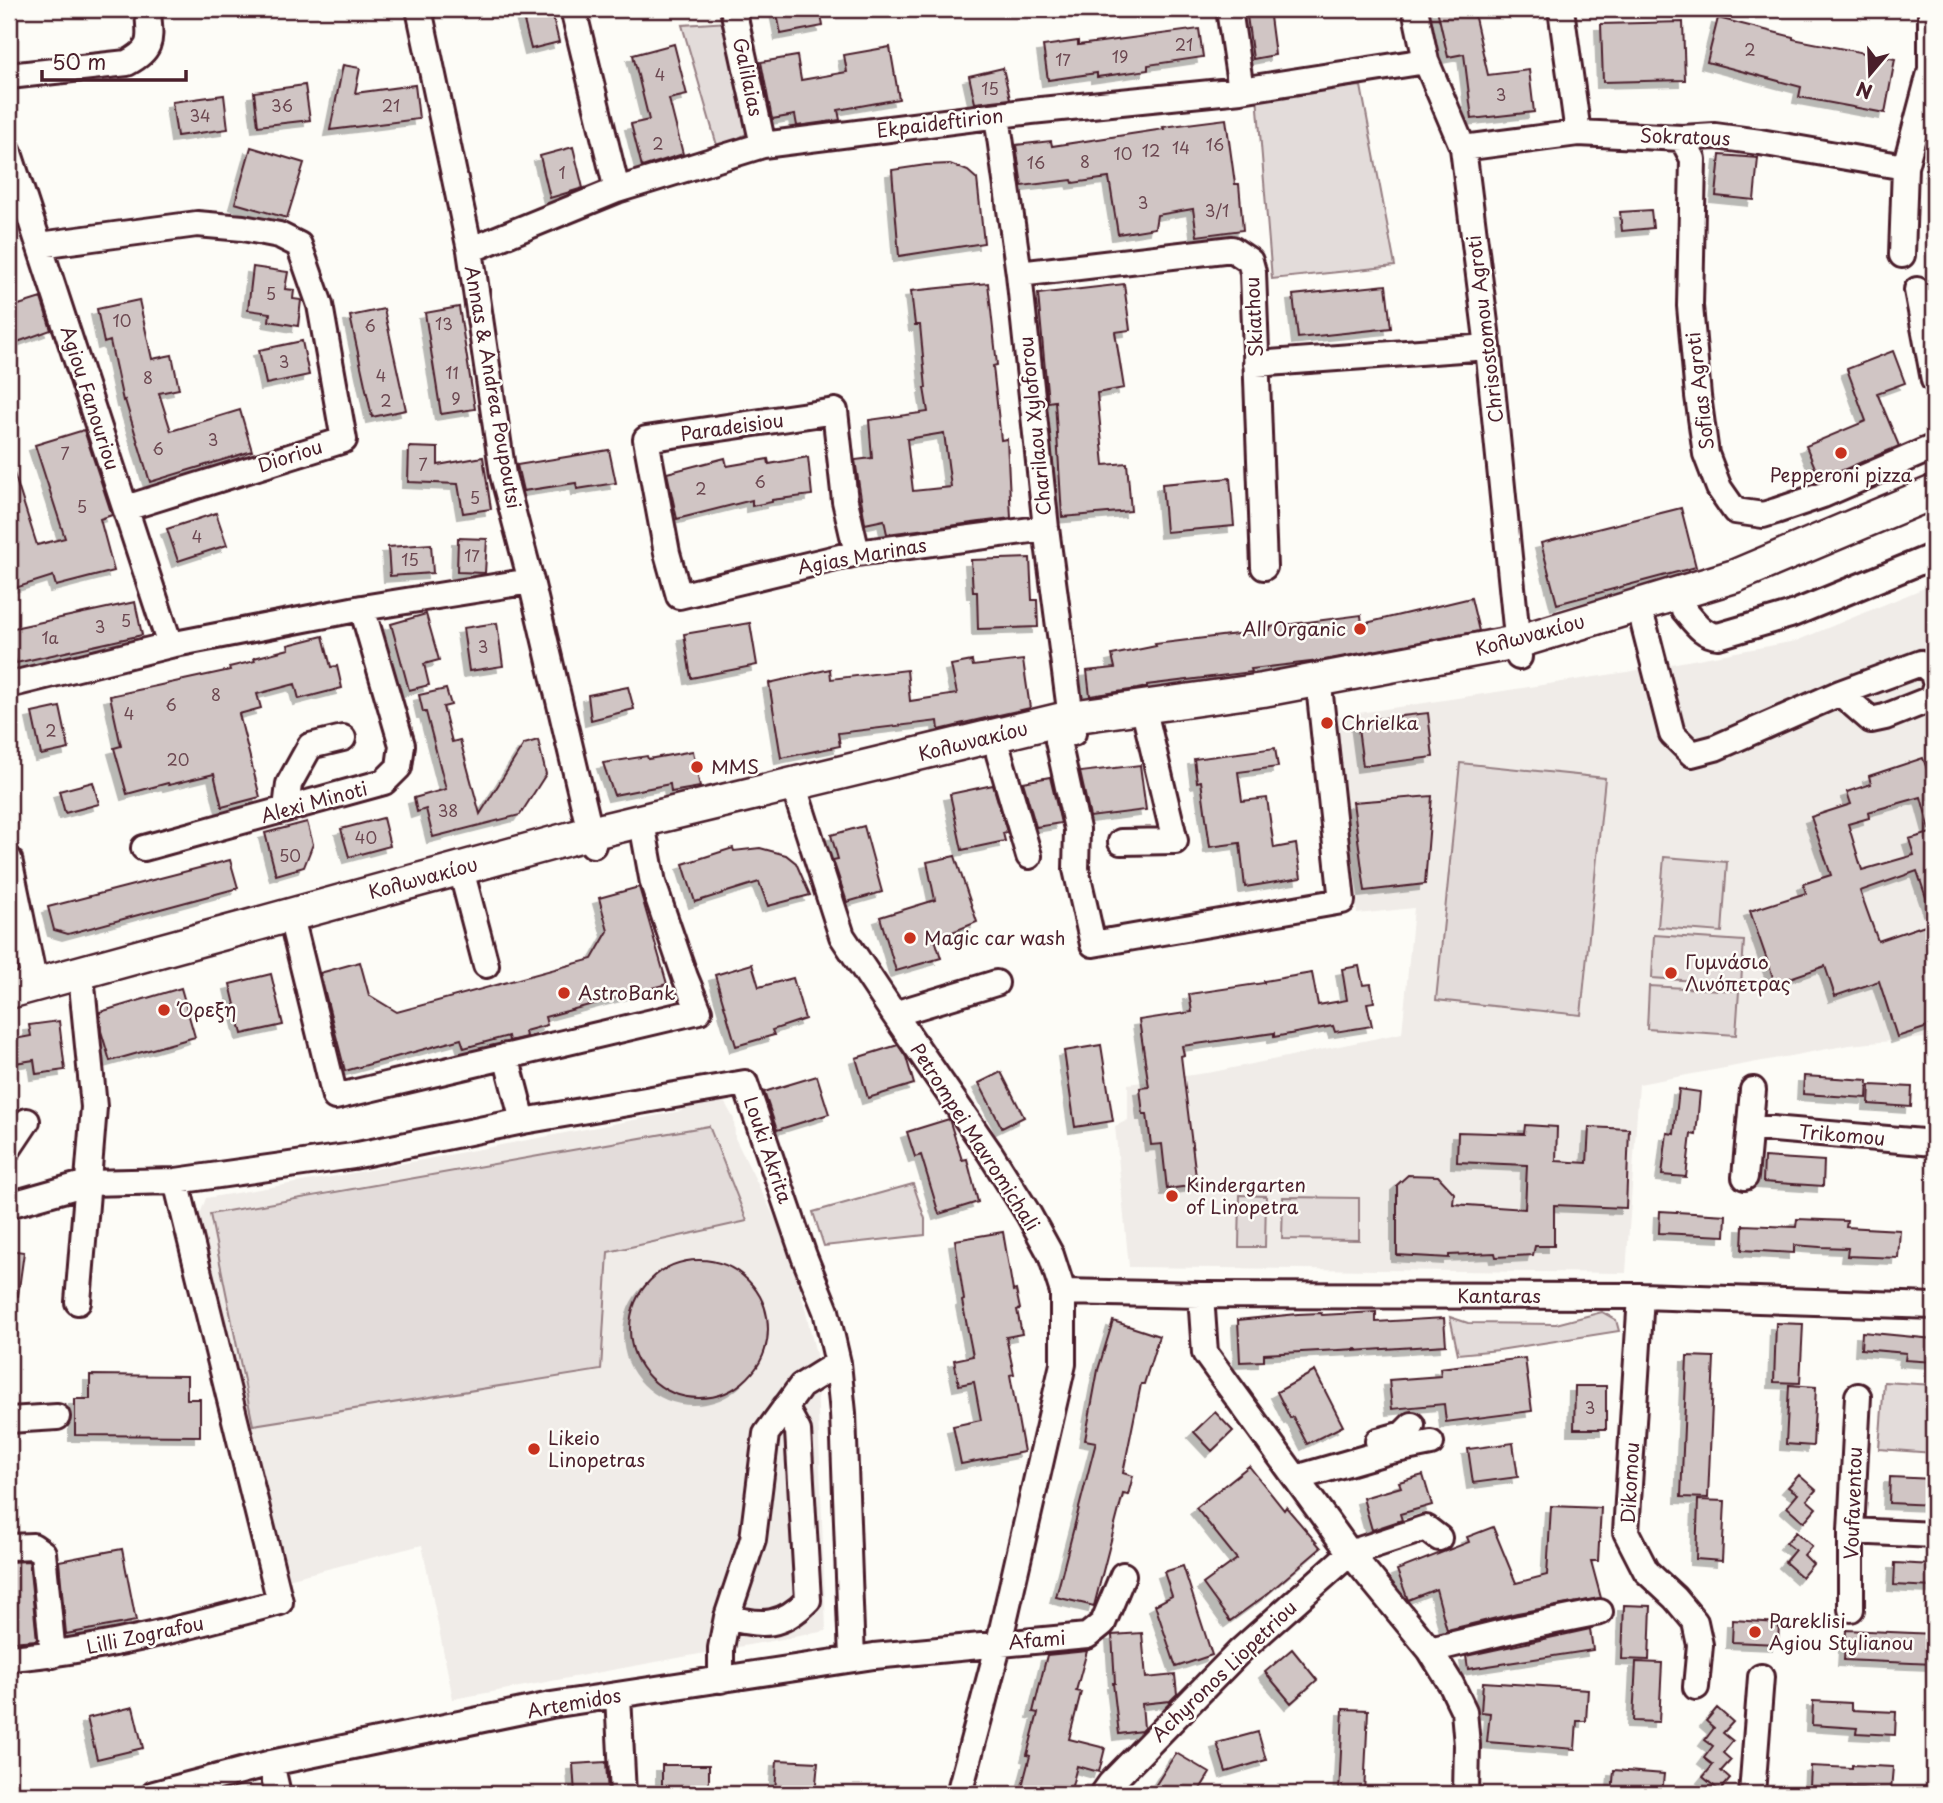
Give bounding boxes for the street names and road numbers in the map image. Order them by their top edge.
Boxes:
street label: Galilaias [727,35,771,119]
street label: Ekpaideftirion [875,100,1005,144]
street label: Sokratous [1639,120,1731,152]
street label: Chrisostomou Agroti [1459,234,1509,425]
street label: Annas & Andrea Poupoutsi [459,263,529,511]
street label: Skiathou [1237,276,1269,358]
street label: Agiou Fanouriou [54,322,127,473]
street label: Sofias Agroti [1678,331,1720,452]
street label: Charilaou Xyloforou [1011,335,1057,517]
street label: Paradeisiou [678,405,785,447]
street label: Dioriou [254,431,326,479]
street label: Agias Marinas [795,530,929,580]
street label: Κολωνακίου [1472,606,1587,662]
street label: Κολωνακίου [915,713,1030,767]
street label: Alexi Minoti [257,773,370,829]
street label: Κολωνακίου [365,849,480,905]
street label: Petrompei Mavromichali [904,1037,1047,1236]
street label: Louki Akrita [738,1092,801,1208]
street label: Trikomou [1798,1116,1886,1152]
street label: Kantaras [1457,1281,1541,1309]
street label: Dikomou [1613,1441,1645,1525]
street label: Voufaventou [1836,1446,1868,1560]
street label: Achyronos Liopetriou [1144,1593,1302,1747]
street label: Lilli Zografou [83,1608,206,1660]
street label: Afami [1007,1623,1067,1655]
street label: Artemidos [525,1680,623,1724]

